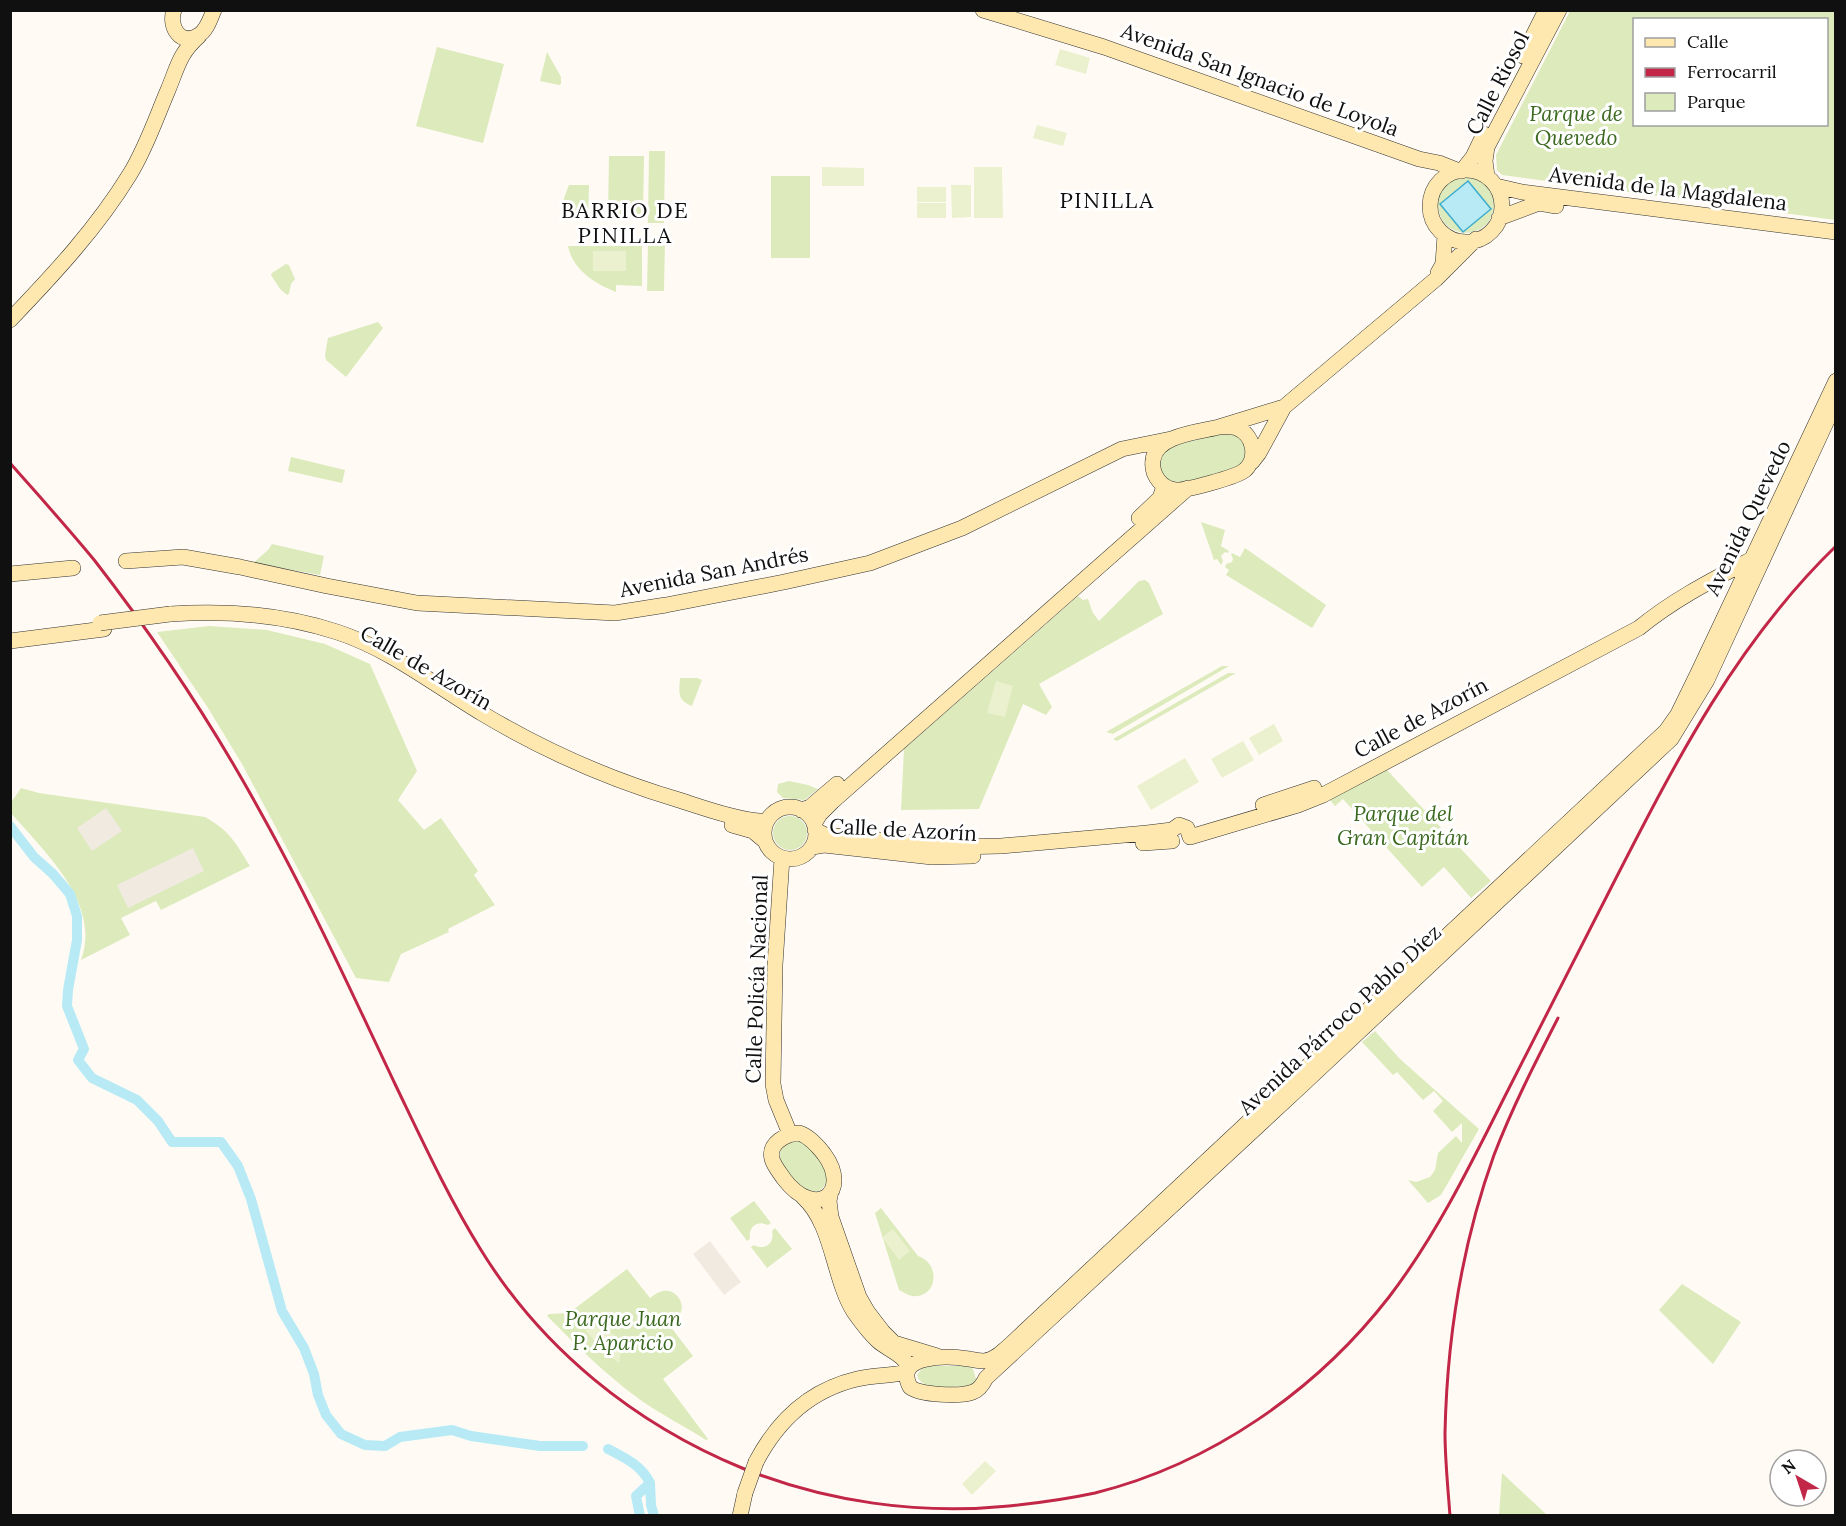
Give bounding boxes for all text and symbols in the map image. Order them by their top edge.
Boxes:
street label: Avenida San Ignacio de Loyola [1117,16,1403,142]
legend [1633,18,1828,126]
street label: Calle Riosol [1460,26,1535,139]
text: Calle [1687,30,1729,53]
text: Ferrocarril [1687,60,1777,83]
text: Parque [1687,90,1746,113]
park label: Parque de Quevedo [1529,100,1623,151]
street label: Avenida de la Magdalena [1547,160,1789,217]
district label: PINILLA [1060,186,1154,214]
district label: BARRIO DE PINILLA [561,196,689,249]
street label: Avenida Quevedo [1698,436,1797,601]
street label: Avenida San Andrés [616,540,811,603]
street label: Calle de Azorín [356,619,497,716]
street label: Calle de Azorín [1349,671,1493,764]
park label: Parque del Gran Capitán [1337,800,1469,851]
street label: Calle de Azorín [829,812,978,847]
street label: Calle Policía Nacional [739,874,774,1084]
street label: Avenida Párroco Pablo Díez [1232,919,1447,1121]
park label: Parque Juan P. Aparicio [565,1305,681,1356]
north arrow [1768,1448,1828,1508]
text: N [1777,1455,1800,1478]

